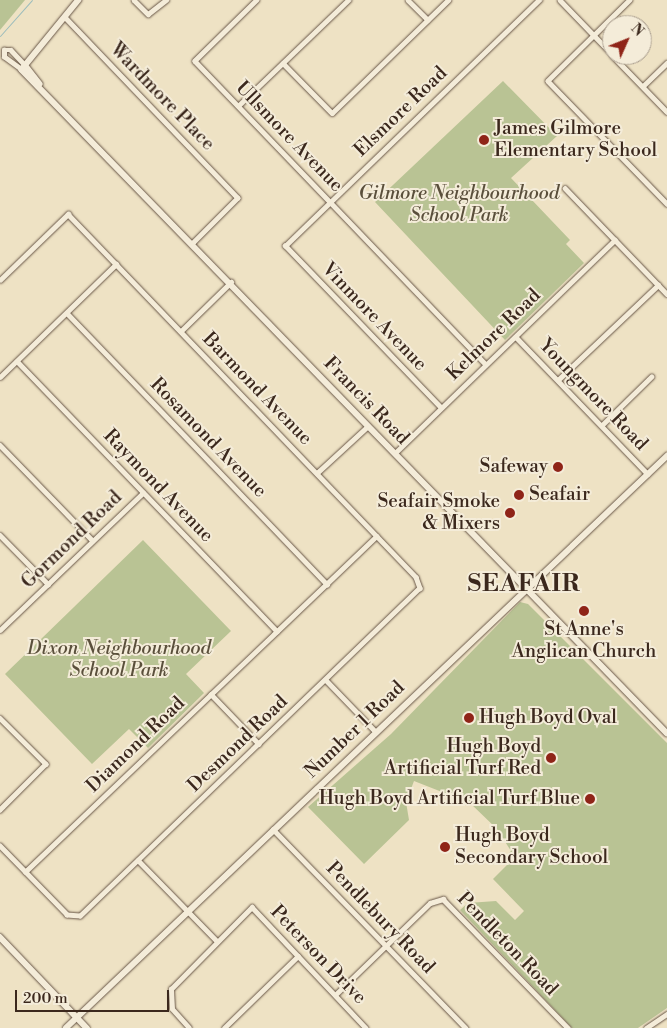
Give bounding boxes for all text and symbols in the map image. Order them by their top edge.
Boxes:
north arrow [602,15,652,65]
text: N [627,20,647,41]
street label: Wardmore Place [105,38,219,156]
street label: Elsmore Road [350,62,452,162]
street label: Ullsmore Avenue [230,77,348,197]
place label: James Gilmore Elementary School [494,118,657,162]
marker: James Gilmore Elementary School [478,134,490,146]
park label: Gilmore Neighbourhood School Park [359,183,559,227]
street label: Vinmore Avenue [317,258,431,376]
street label: Kelmore Road [442,284,546,386]
street label: Barmond Avenue [198,328,316,450]
street label: Youngmore Road [534,334,652,456]
street label: Francis Road [318,352,414,450]
street label: Rosamond Avenue [145,373,271,503]
street label: Raymond Avenue [98,425,218,547]
place label: Safeway [480,456,548,478]
marker: Safeway [552,461,564,473]
place label: Seafair [529,484,590,506]
street label: Gormond Road [17,486,127,594]
marker: Seafair [513,489,525,501]
place label: Seafair Smoke & Mixers [377,491,500,535]
marker: Seafair Smoke & Mixers [504,507,516,519]
district label: SEAFAIR [467,571,581,599]
marker: St Anne's Anglican Church [578,605,590,617]
place label: St Anne's Anglican Church [512,619,656,663]
park label: Dixon Neighbourhood School Park [27,638,211,682]
street label: Number 1 Road [300,677,410,783]
street label: Desmond Road [183,691,293,797]
street label: Diamond Road [82,692,190,798]
place label: Hugh Boyd Oval [479,707,617,729]
marker: Hugh Boyd Oval [463,712,475,724]
place label: Hugh Boyd Artificial Turf Red [384,736,541,780]
marker: Hugh Boyd Artificial Turf Red [545,752,557,764]
place label: Hugh Boyd Artificial Turf Blue [319,788,580,810]
marker: Hugh Boyd Artificial Turf Blue [584,793,596,805]
place label: Hugh Boyd Secondary School [455,825,608,869]
marker: Hugh Boyd Secondary School [439,841,451,853]
street label: Pendlebury Road [321,857,439,979]
street label: Pendleton Road [452,887,562,1001]
street label: Peterson Drive [265,901,371,1009]
scale bar [18,980,171,1012]
text: 200 m [23,989,68,1008]

